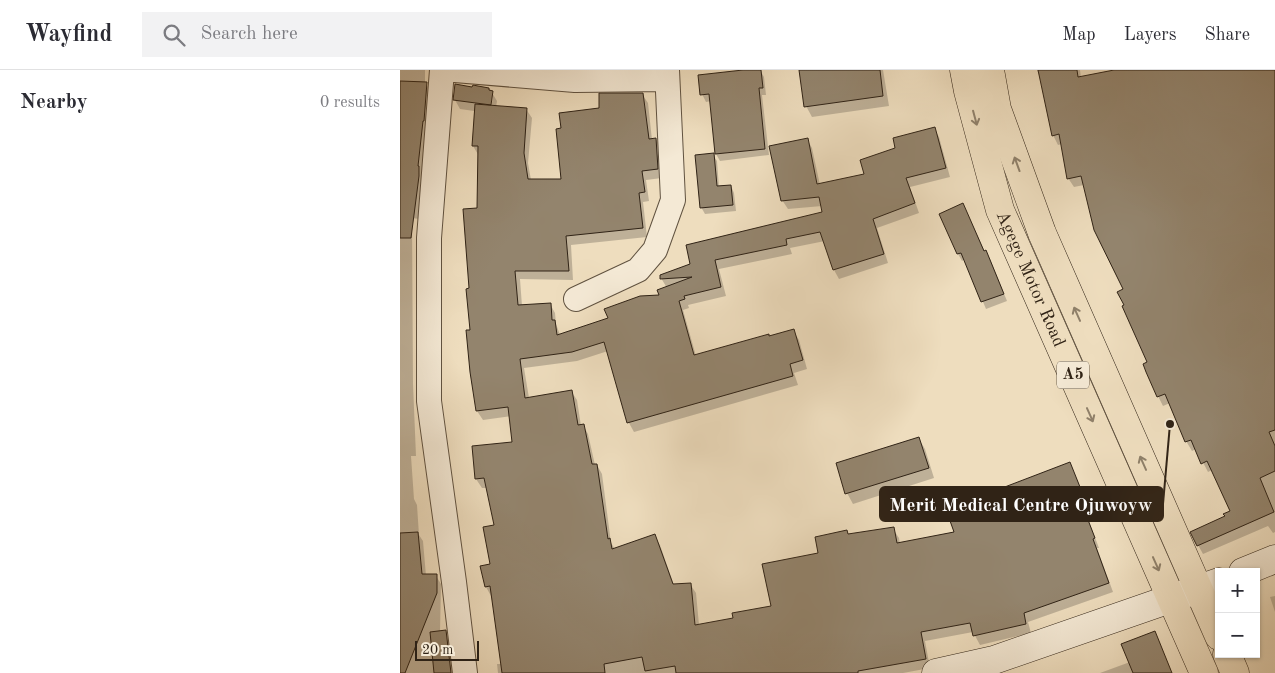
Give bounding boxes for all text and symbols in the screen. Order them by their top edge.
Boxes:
search box [142,12,492,57]
icon: search [160,21,188,49]
text: Wayfind [25,23,112,47]
text: Search here [200,25,298,44]
text: Map [1062,26,1096,44]
text: Layers [1124,26,1176,44]
text: Share [1204,26,1250,44]
text: Nearby [20,92,88,113]
text: 0 results [320,95,380,111]
one-way arrow [971,109,980,125]
one-way arrow [1012,156,1021,172]
street label: Agege Motor Road [993,208,1068,350]
one-way arrow [1072,307,1082,322]
road number: A5 [1057,362,1089,388]
one-way arrow [1086,407,1096,422]
one-way arrow [1138,456,1147,471]
callout: Merit Medical Centre Ojuwoyw [880,487,1163,521]
text: Merit Medical Centre Ojuwoyw [890,497,1153,516]
one-way arrow [1151,556,1161,571]
map controls [1215,568,1260,658]
button: + [1215,568,1260,613]
button: − [1215,613,1260,658]
scale bar [415,638,479,661]
text: 20 m [422,643,453,657]

